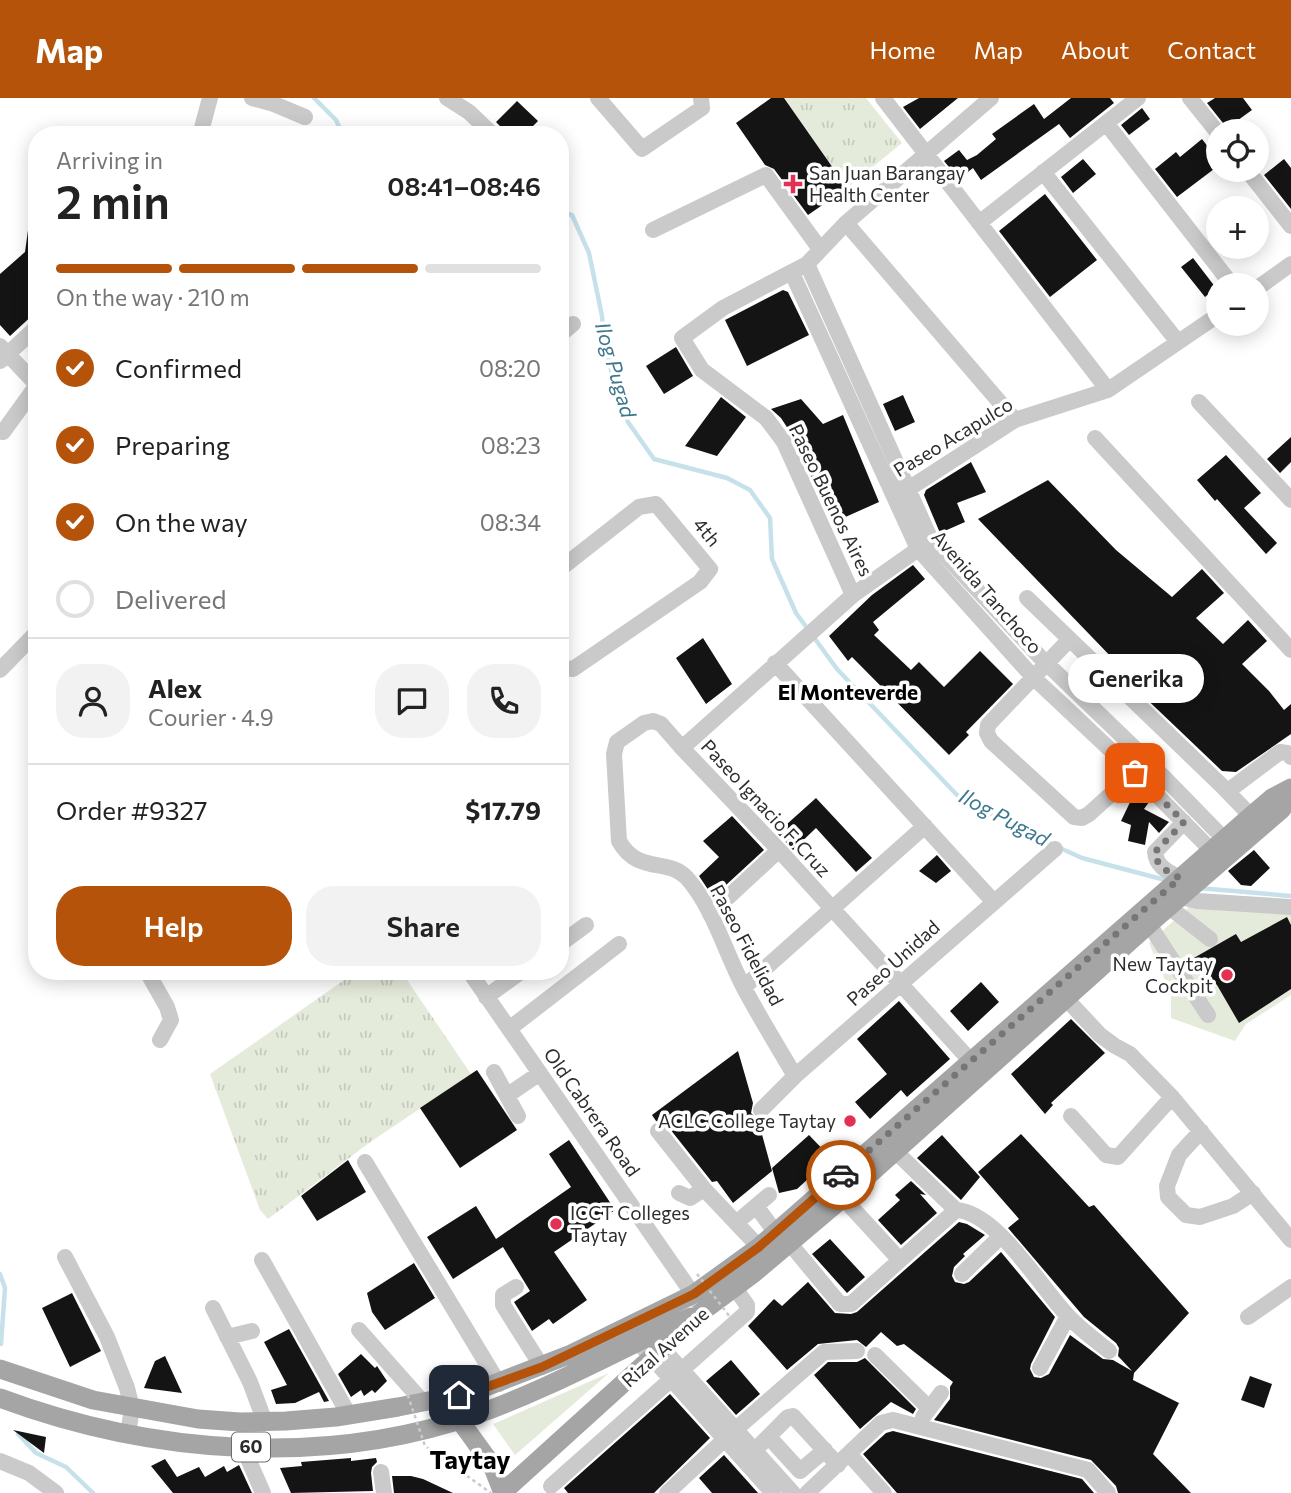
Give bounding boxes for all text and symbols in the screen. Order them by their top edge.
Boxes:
text: Map [35,29,103,70]
text: Home [870,35,936,64]
text: Map [974,35,1023,64]
text: About [1061,35,1129,64]
text: Contact [1167,35,1256,64]
map controls [1206,119,1269,336]
button: locate [1206,119,1269,182]
text: Arriving in [56,146,163,174]
place label: San Juan Barangay Health Center [809,161,966,206]
text: 08:41–08:46 [387,170,541,201]
text: 2 min [56,172,170,228]
marker: San Juan Barangay Health Center [783,174,803,194]
button: + [1206,196,1269,259]
button: − [1206,273,1269,336]
text: On the way · 210 m [56,283,250,311]
water label: Ilog Pugad [591,319,642,421]
icon: check [56,349,94,387]
text: Confirmed [115,352,242,383]
text: 08:20 [479,354,541,382]
street label: Paseo Acapulco [889,392,1017,481]
street label: Paseo Buenos Aires [785,420,878,580]
icon: check [56,426,94,464]
text: Preparing [115,429,230,460]
text: 08:23 [481,431,541,459]
icon: check [56,503,94,541]
text: On the way [115,506,248,537]
text: 08:34 [480,508,541,536]
street label: 4th [689,513,726,551]
street label: Avenida Tanchoco [928,525,1047,658]
text: Delivered [115,583,226,614]
callout: Generika [1067,654,1203,703]
button: person [56,664,130,738]
button: chat [375,664,449,738]
button: phone [467,664,541,738]
text: Generika [1088,664,1184,692]
text: Alex [148,672,202,703]
district label: El Monteverde [778,679,918,704]
text: Courier · 4.9 [148,703,274,731]
street label: Paseo Ignacio F. Cruz [697,734,836,881]
pin [1105,743,1165,803]
icon: bag [1116,754,1154,792]
water label: Ilog Pugad [955,783,1055,851]
text: Order #9327 [56,794,208,825]
text: $17.79 [465,794,541,825]
street label: Paseo Fidelidad [706,880,789,1009]
button: Help [56,886,292,966]
button: Share [306,886,541,966]
street label: Paseo Unidad [841,915,944,1010]
place label: New Taytay Cockpit [1113,952,1213,997]
marker: New Taytay Cockpit [1219,967,1235,983]
street label: Old Cabrera Road [539,1043,645,1180]
place label: ACLC College Taytay [658,1109,836,1132]
marker: ACLC College Taytay [842,1113,858,1129]
courier [806,1140,876,1210]
icon: car [822,1156,860,1194]
place label: ICCT Colleges Taytay [570,1201,690,1246]
marker: ICCT Colleges Taytay [548,1216,564,1232]
street label: Rizal Avenue [617,1302,713,1392]
pin [429,1365,489,1425]
icon: home [440,1376,478,1414]
road number: 60 [232,1432,270,1462]
district label: Taytay [429,1443,511,1474]

